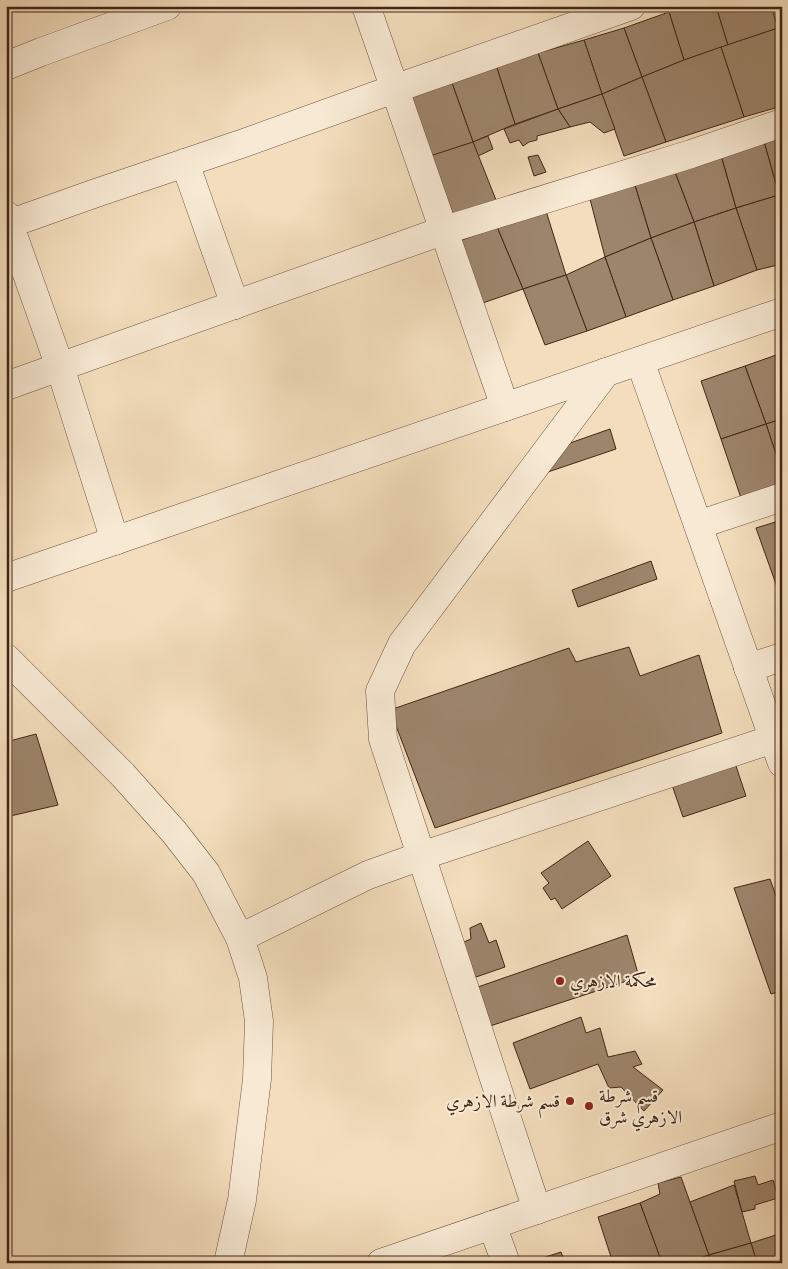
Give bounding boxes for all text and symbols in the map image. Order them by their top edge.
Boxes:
place label: محكمة الازهري [570,971,656,996]
marker: محكمة الازهري [554,975,566,987]
place label: قسم شرطة الازهري شرق [599,1086,682,1132]
place label: قسم شرطة الازهري [446,1091,560,1119]
marker: قسم شرطة الازهري [564,1095,576,1107]
marker: قسم شرطة الازهري شرق [583,1100,595,1112]

